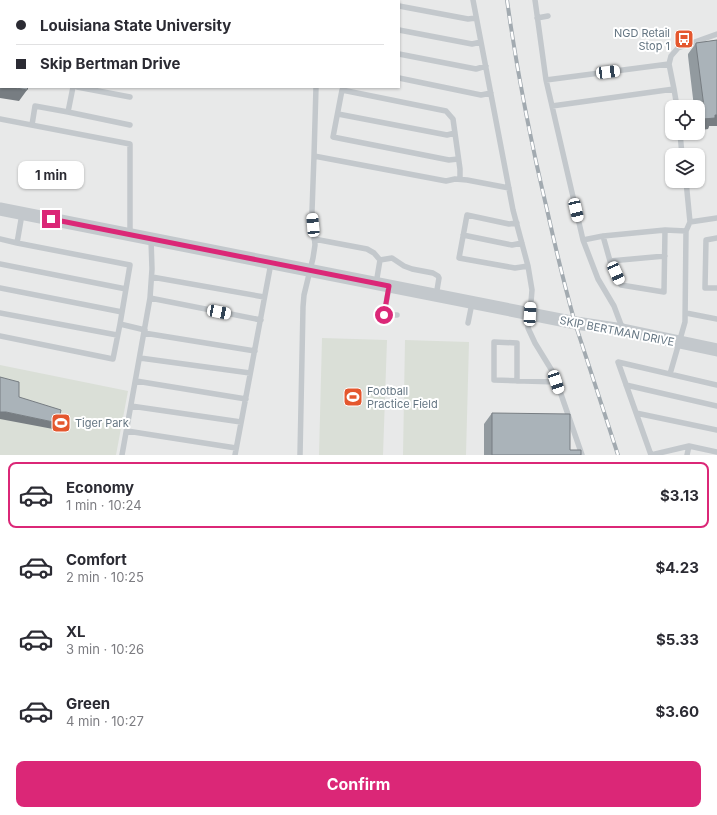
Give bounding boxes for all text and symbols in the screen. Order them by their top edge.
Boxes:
text: Louisiana State University [40,16,231,35]
place label: NGD Retail Stop 1 [614,26,670,53]
bus stop icon: NGD Retail Stop 1 [673,28,695,50]
text: Skip Bertman Drive [40,54,180,73]
car [595,65,621,79]
map controls [665,100,705,188]
button: locate [665,100,705,140]
button: layers [665,148,705,188]
callout: 1 min [18,161,84,189]
text: 1 min [35,167,67,183]
car [567,197,585,223]
route end [42,210,60,228]
car [306,213,320,237]
car [606,260,626,286]
car [523,302,537,326]
car [206,304,232,320]
route start [375,306,393,324]
street label: SKIP BERTMAN DRIVE [558,313,676,349]
car [546,369,566,395]
place label: Football Practice Field [367,384,438,411]
sports icon: Football Practice Field [342,386,364,408]
sports icon: Tiger Park [50,412,72,434]
place label: Tiger Park [75,416,129,430]
icon: car [18,477,54,513]
text: Economy [66,478,134,497]
text: $3.13 [660,486,699,505]
text: 1 min · 10:24 [66,497,142,513]
icon: car [18,549,54,585]
text: Comfort [66,550,127,569]
text: $4.23 [655,558,699,577]
text: 2 min · 10:25 [66,569,144,585]
icon: car [18,621,54,657]
text: XL [66,622,86,641]
text: $5.33 [656,630,699,649]
text: 3 min · 10:26 [66,641,144,657]
icon: car [18,693,54,729]
text: Green [66,694,110,713]
text: $3.60 [655,702,699,721]
text: 4 min · 10:27 [66,713,144,729]
button: Confirm [16,761,701,807]

